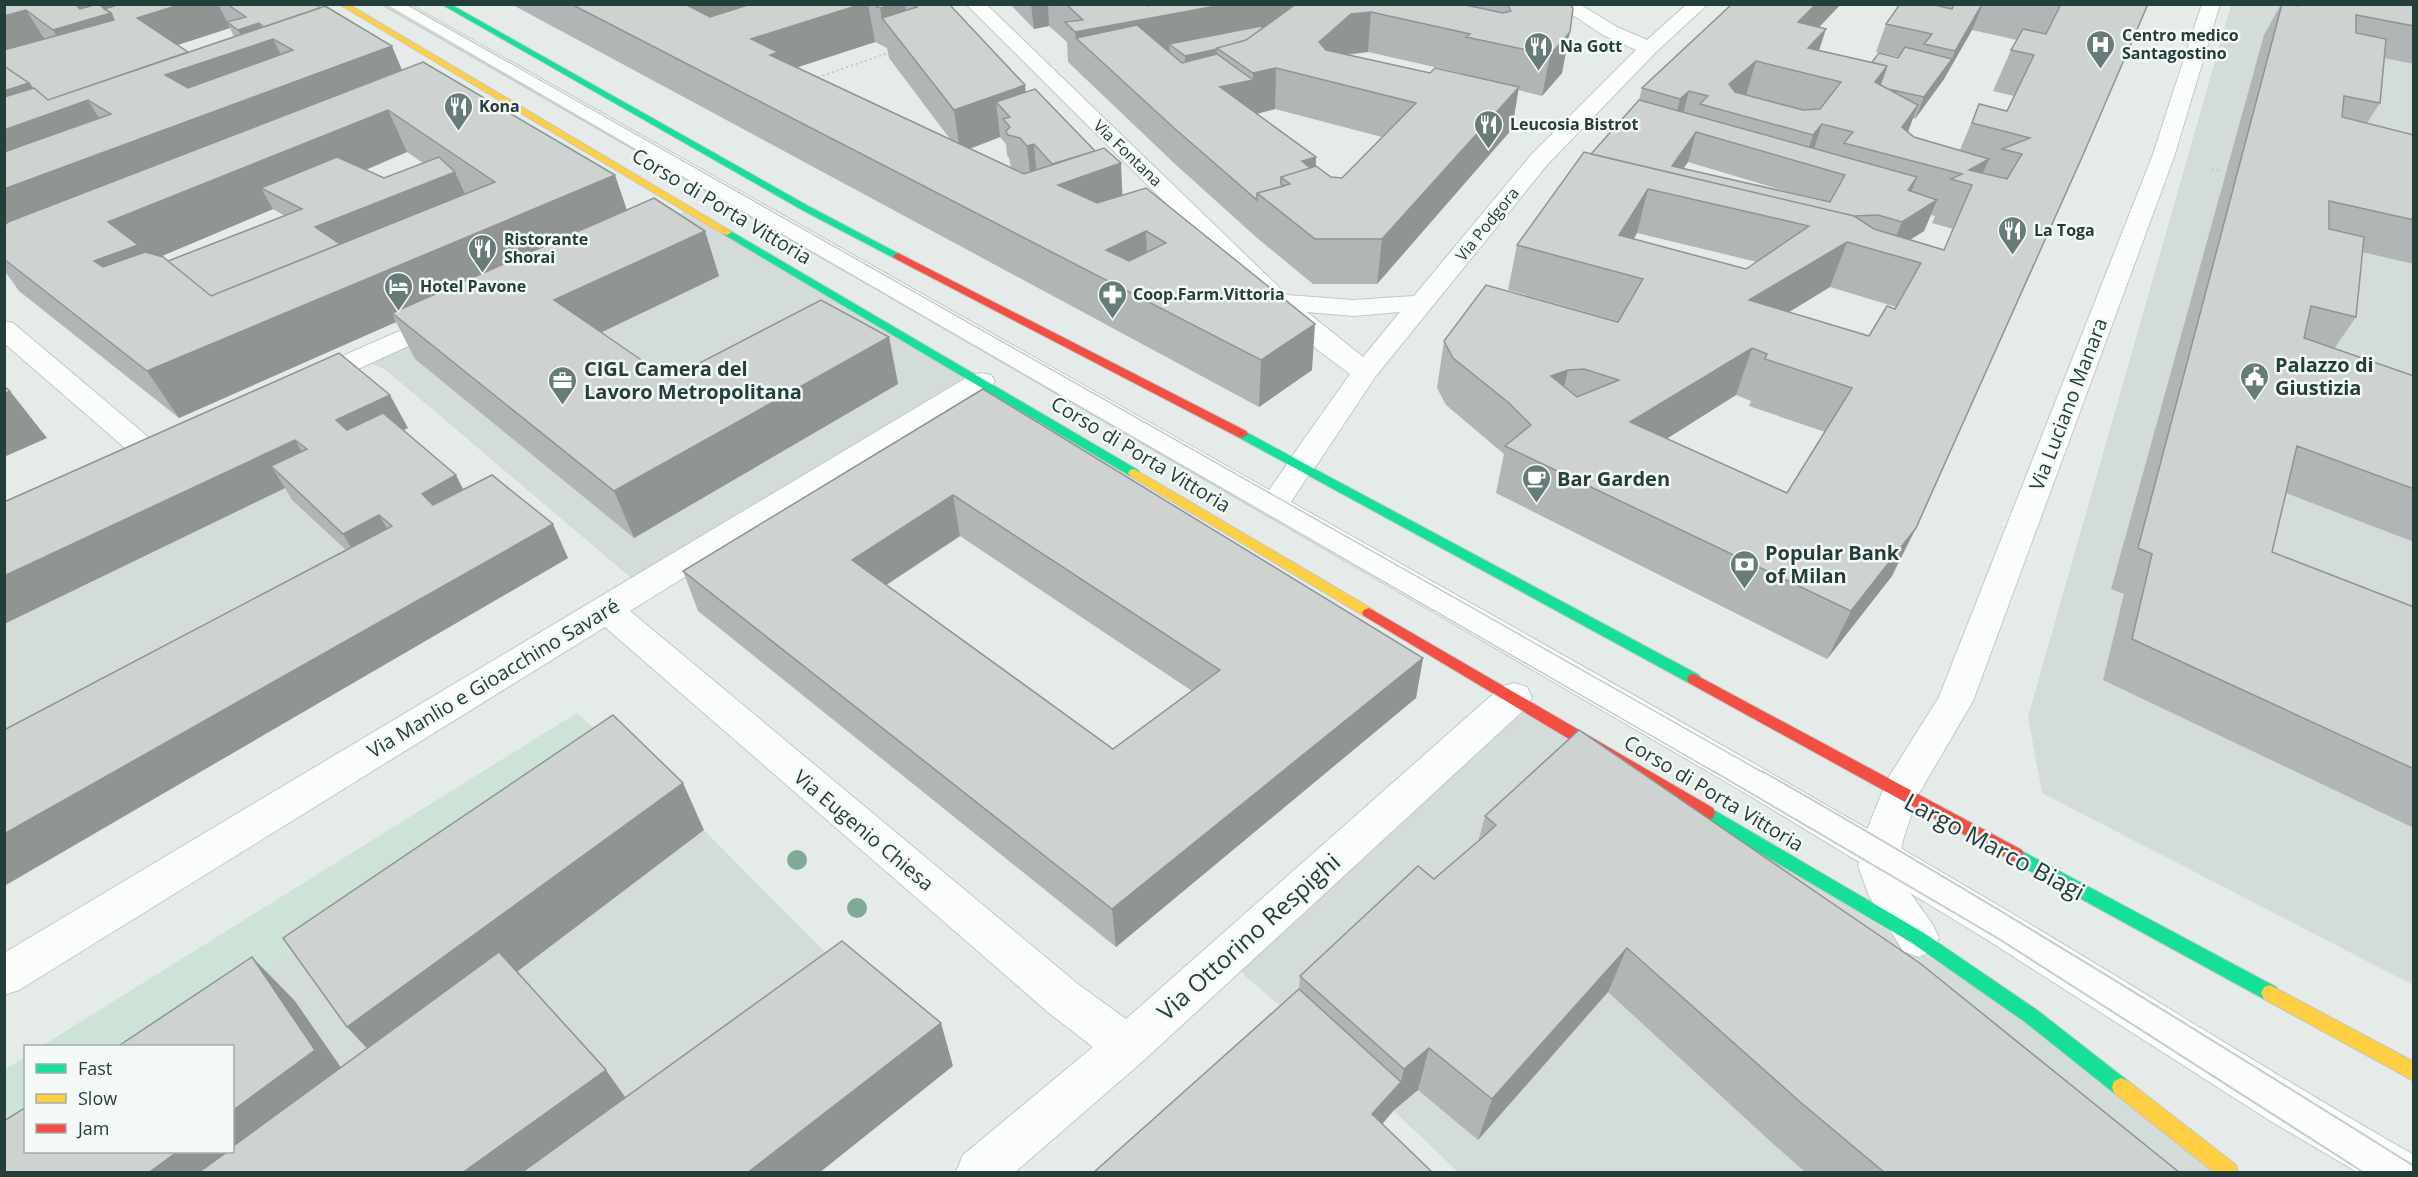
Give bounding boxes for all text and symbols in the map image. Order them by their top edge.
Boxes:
place label: Centro medico Santagostino [2122,24,2239,64]
hospital icon: Centro medico Santagostino [2085,28,2117,70]
restaurant icon: Na Gott [1523,30,1555,72]
place label: Na Gott [1560,35,1622,57]
restaurant icon: Kona [442,90,474,132]
place label: Kona [479,95,520,117]
restaurant icon: Leucosia Bistrot [1473,108,1505,150]
place label: Leucosia Bistrot [1510,113,1639,135]
street label: Via Fontana [1089,115,1167,191]
street label: Corso di Porta Vittoria [627,142,817,270]
street label: Via Podgora [1450,182,1524,266]
restaurant icon: La Toga [1997,214,2029,256]
place label: La Toga [2034,219,2095,241]
place label: Ristorante Shorai [504,228,588,268]
restaurant icon: Ristorante Shorai [467,232,499,274]
hotel icon: Hotel Pavone [383,270,415,312]
place label: Hotel Pavone [420,275,526,297]
pharmacy icon: Coop.Farm.Vittoria [1096,278,1128,320]
place label: Coop.Farm.Vittoria [1133,283,1285,305]
street label: Via Luciano Manara [2023,314,2113,494]
place label: Palazzo di Giustizia [2275,351,2374,401]
place label: CIGL Camera del Lavoro Metropolitana [584,355,802,405]
public building icon: Palazzo di Giustizia [2238,360,2270,402]
office icon: CIGL Camera del Lavoro Metropolitana [547,364,579,406]
street label: Corso di Porta Vittoria [1046,390,1236,518]
cafe icon: Bar Garden [1520,462,1552,504]
place label: Bar Garden [1557,465,1670,492]
place label: Popular Bank of Milan [1765,539,1900,589]
bank icon: Popular Bank of Milan [1728,548,1760,590]
street label: Via Manlio e Gioacchino Savaré [362,592,624,764]
street label: Corso di Porta Vittoria [1619,729,1809,857]
street label: Via Eugenio Chiesa [788,763,940,897]
street label: Largo Marco Biagi [1899,784,2091,908]
street label: Via Ottorino Respighi [1149,845,1347,1027]
legend [24,1045,234,1153]
text: Fast [78,1056,112,1080]
text: Slow [78,1086,117,1110]
text: Jam [76,1116,110,1140]

